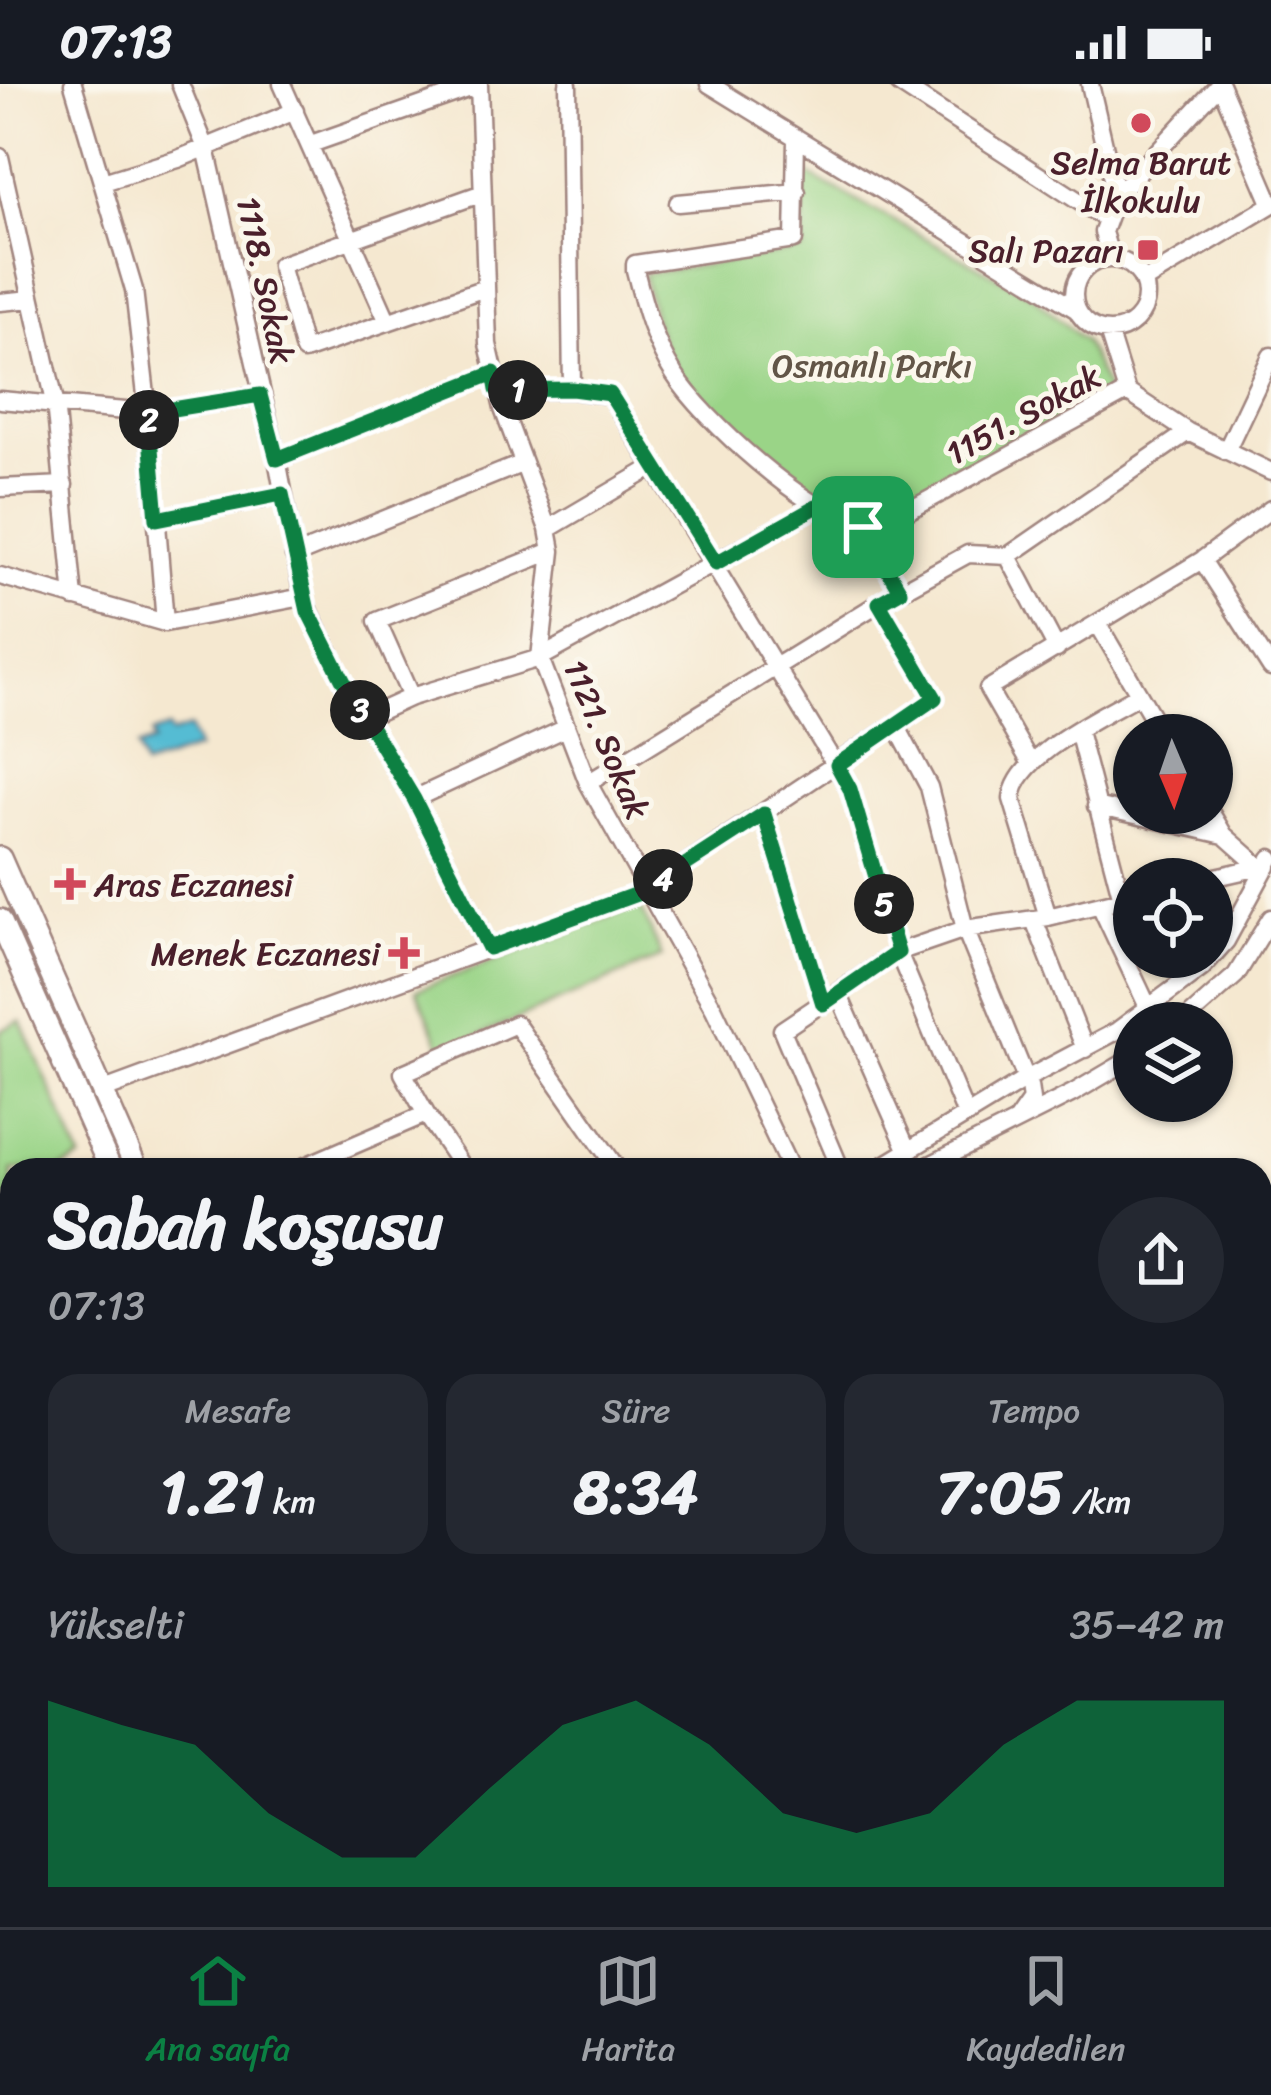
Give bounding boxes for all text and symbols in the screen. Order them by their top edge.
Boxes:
text: 07:13 [60,2,172,82]
marker: Selma Barut İlkokulu [1128,110,1154,136]
place label: Selma Barut İlkokulu [1051,134,1231,230]
street label: 1118. Sokak [219,191,311,370]
place label: Salı Pazarı [968,222,1124,280]
marker: Salı Pazarı [1135,237,1161,263]
park label: Osmanlı Parkı [772,337,972,395]
street label: 1151. Sokak [935,348,1112,482]
pin: 1 [488,360,548,420]
text: 1 [511,361,525,419]
pin: 2 [119,390,179,450]
text: 2 [139,391,159,449]
pin [812,476,914,578]
icon: arrive [830,494,896,560]
street label: 1121. Sokak [546,650,666,829]
pin: 3 [330,680,390,740]
text: 3 [351,681,369,739]
north arrow [1113,714,1233,834]
map controls [1113,714,1233,1122]
pin: 4 [633,849,693,909]
text: 4 [653,850,673,908]
place label: Aras Eczanesi [93,856,294,914]
button: locate [1113,858,1233,978]
marker: Aras Eczanesi [57,871,83,897]
pin: 5 [854,874,914,934]
text: 5 [874,875,894,933]
place label: Menek Eczanesi [151,925,381,983]
marker: Menek Eczanesi [391,940,417,966]
button: layers [1113,1002,1233,1122]
text: Sabah koşusu [48,1167,443,1284]
button: share [1098,1197,1224,1323]
text: 07:13 [48,1271,145,1340]
text: Mesafe [185,1382,291,1440]
text: Süre [602,1382,670,1440]
text: Tempo [988,1382,1080,1440]
text: 1.21 [160,1440,264,1546]
text: 8:34 [574,1440,698,1546]
text: 7:05 [937,1440,1064,1546]
text: km [264,1473,316,1531]
text: /km [1064,1473,1131,1531]
text: Yükselti [48,1590,184,1659]
text: 35–42 m [1070,1590,1224,1659]
tab: Ana sayfa [146,1948,290,2078]
tab: Harita [582,1948,675,2078]
tab: Kaydedilen [967,1948,1125,2078]

